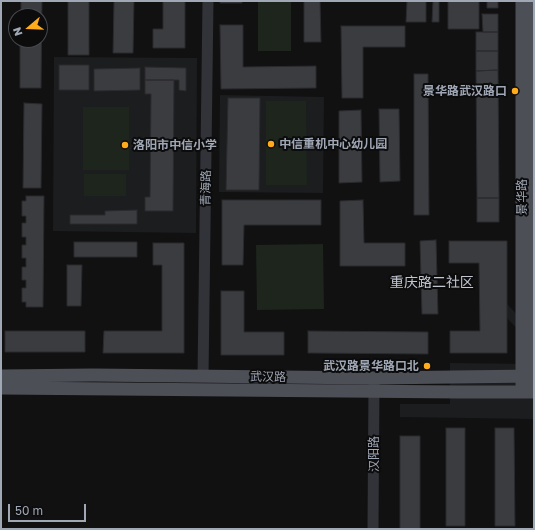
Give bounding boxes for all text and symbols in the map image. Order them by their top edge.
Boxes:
north arrow [8,8,48,48]
text: N [10,26,25,38]
place label: 景华路武汉路口 [423,84,507,98]
marker: 景华路武汉路口 [510,86,520,96]
place label: 中信重机中心幼儿园 [279,137,387,151]
place label: 洛阳市中信小学 [133,138,217,152]
marker: 中信重机中心幼儿园 [266,139,276,149]
marker: 洛阳市中信小学 [120,140,130,150]
street label: 青海路 [198,170,214,206]
street label: 景华路 [515,179,529,215]
district label: 重庆路二社区 [390,275,474,291]
place label: 武汉路景华路口北 [323,359,419,373]
marker: 武汉路景华路口北 [422,361,432,371]
street label: 武汉路 [250,369,286,385]
street label: 汉阳路 [367,436,381,472]
scale bar [10,496,88,522]
text: 50 m [15,503,43,518]

